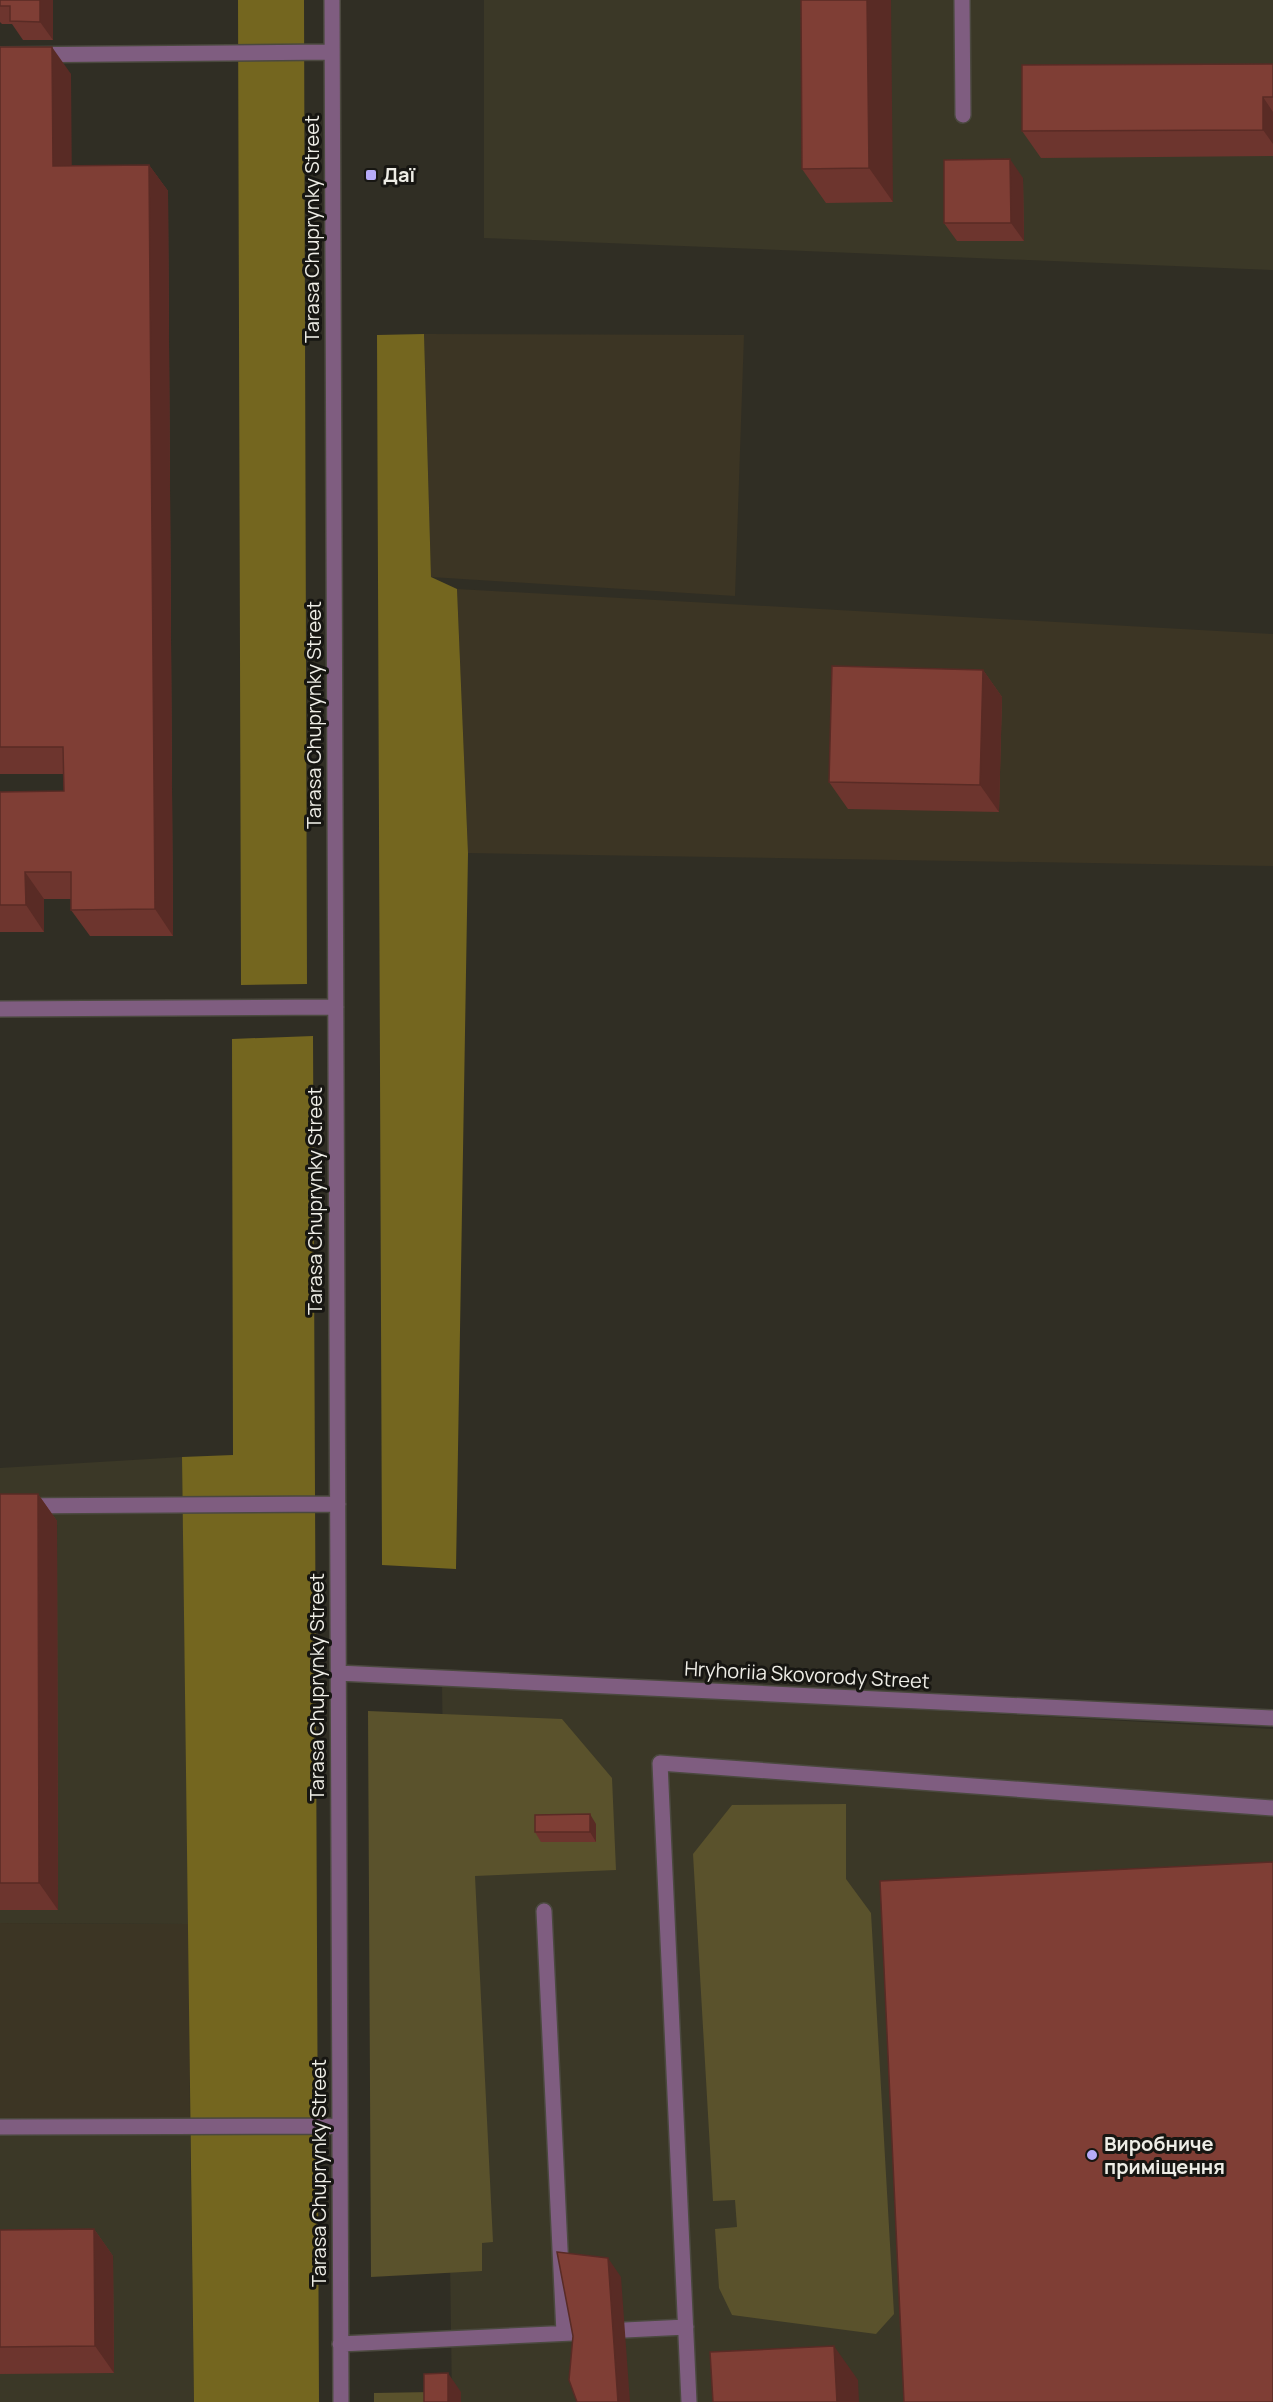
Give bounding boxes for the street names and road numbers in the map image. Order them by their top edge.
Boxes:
street label: Tarasa Chuprynky Street [298,115,325,343]
street label: Tarasa Chuprynky Street [300,601,327,829]
street label: Tarasa Chuprynky Street [301,1087,328,1315]
street label: Tarasa Chuprynky Street [303,1573,330,1801]
street label: Hryhoriia Skovorody Street [684,1655,930,1694]
street label: Tarasa Chuprynky Street [305,2059,332,2287]

